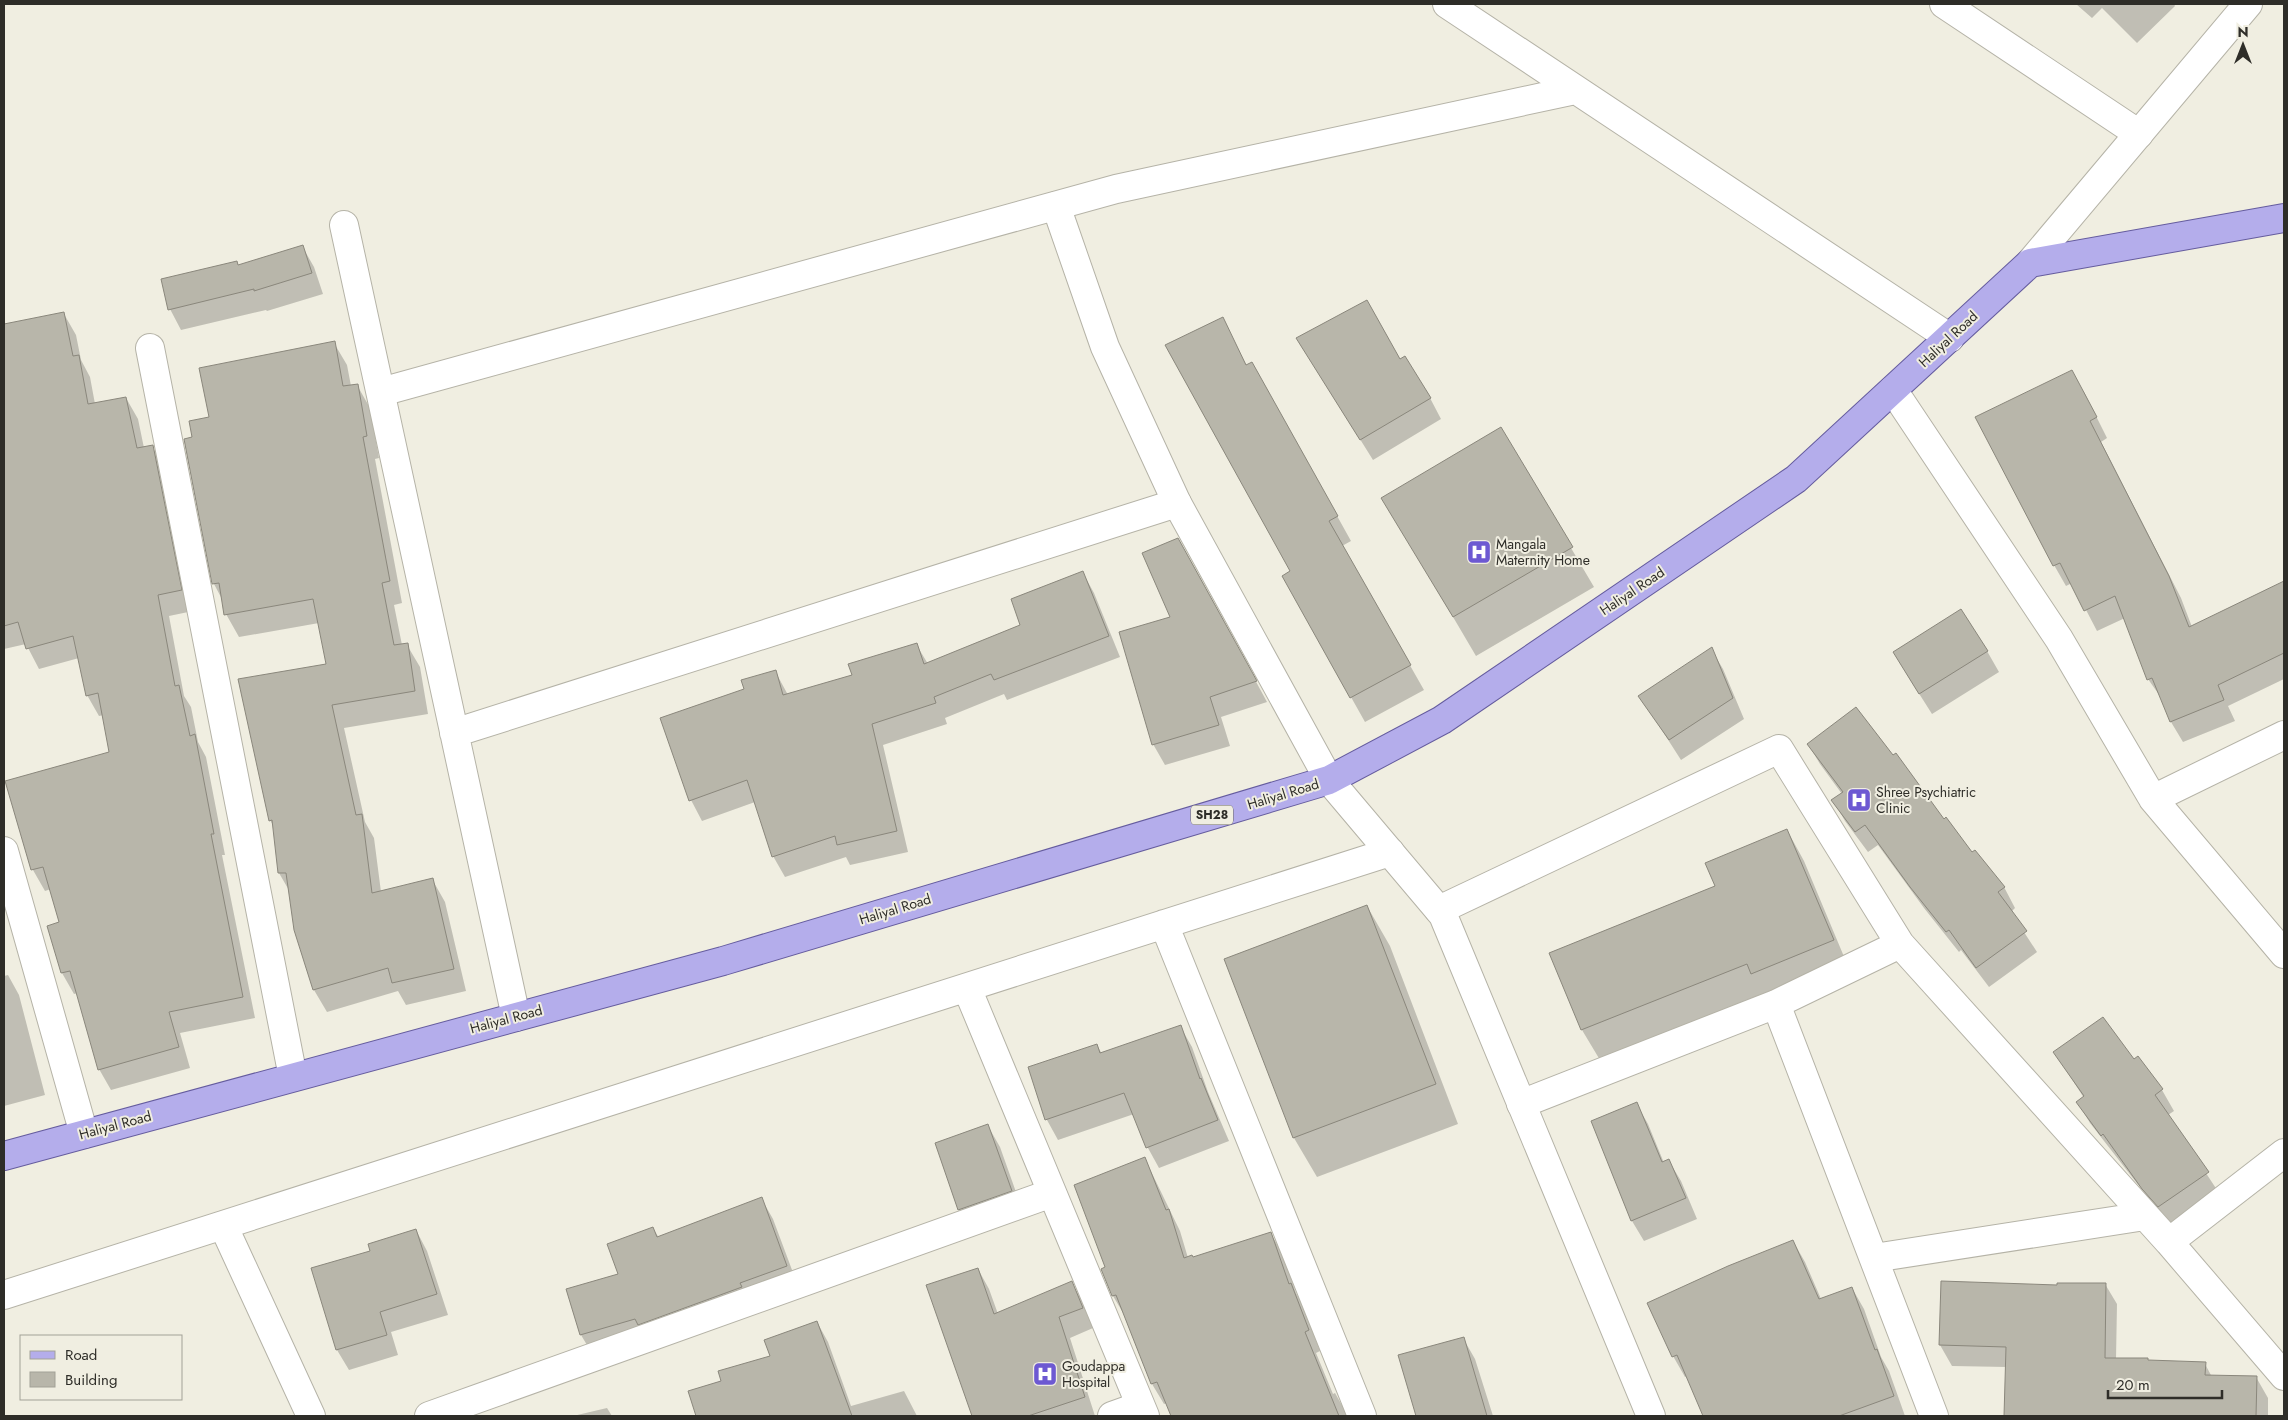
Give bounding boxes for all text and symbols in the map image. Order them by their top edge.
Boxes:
north arrow [2218,20,2268,70]
text: N [2237,22,2249,42]
street label: Haliyal Road [1914,306,1982,372]
place label: Mangala Maternity Home [1496,534,1590,570]
hospital icon: Mangala Maternity Home [1466,539,1492,565]
street label: Haliyal Road [1596,562,1668,620]
street label: Haliyal Road [1245,774,1321,814]
place label: Shree Psychiatric Clinic [1876,782,1976,818]
hospital icon: Shree Psychiatric Clinic [1846,787,1872,813]
road number: SH28 [1191,806,1233,824]
street label: Haliyal Road [857,889,933,929]
street label: Haliyal Road [468,1000,544,1038]
street label: Haliyal Road [77,1106,153,1144]
legend [20,1335,182,1400]
text: Road [65,1344,97,1366]
place label: Goudappa Hospital [1062,1356,1125,1392]
hospital icon: Goudappa Hospital [1032,1361,1058,1387]
scale bar [2108,1368,2222,1400]
text: Building [65,1369,117,1391]
text: 20 m [2116,1374,2150,1396]

